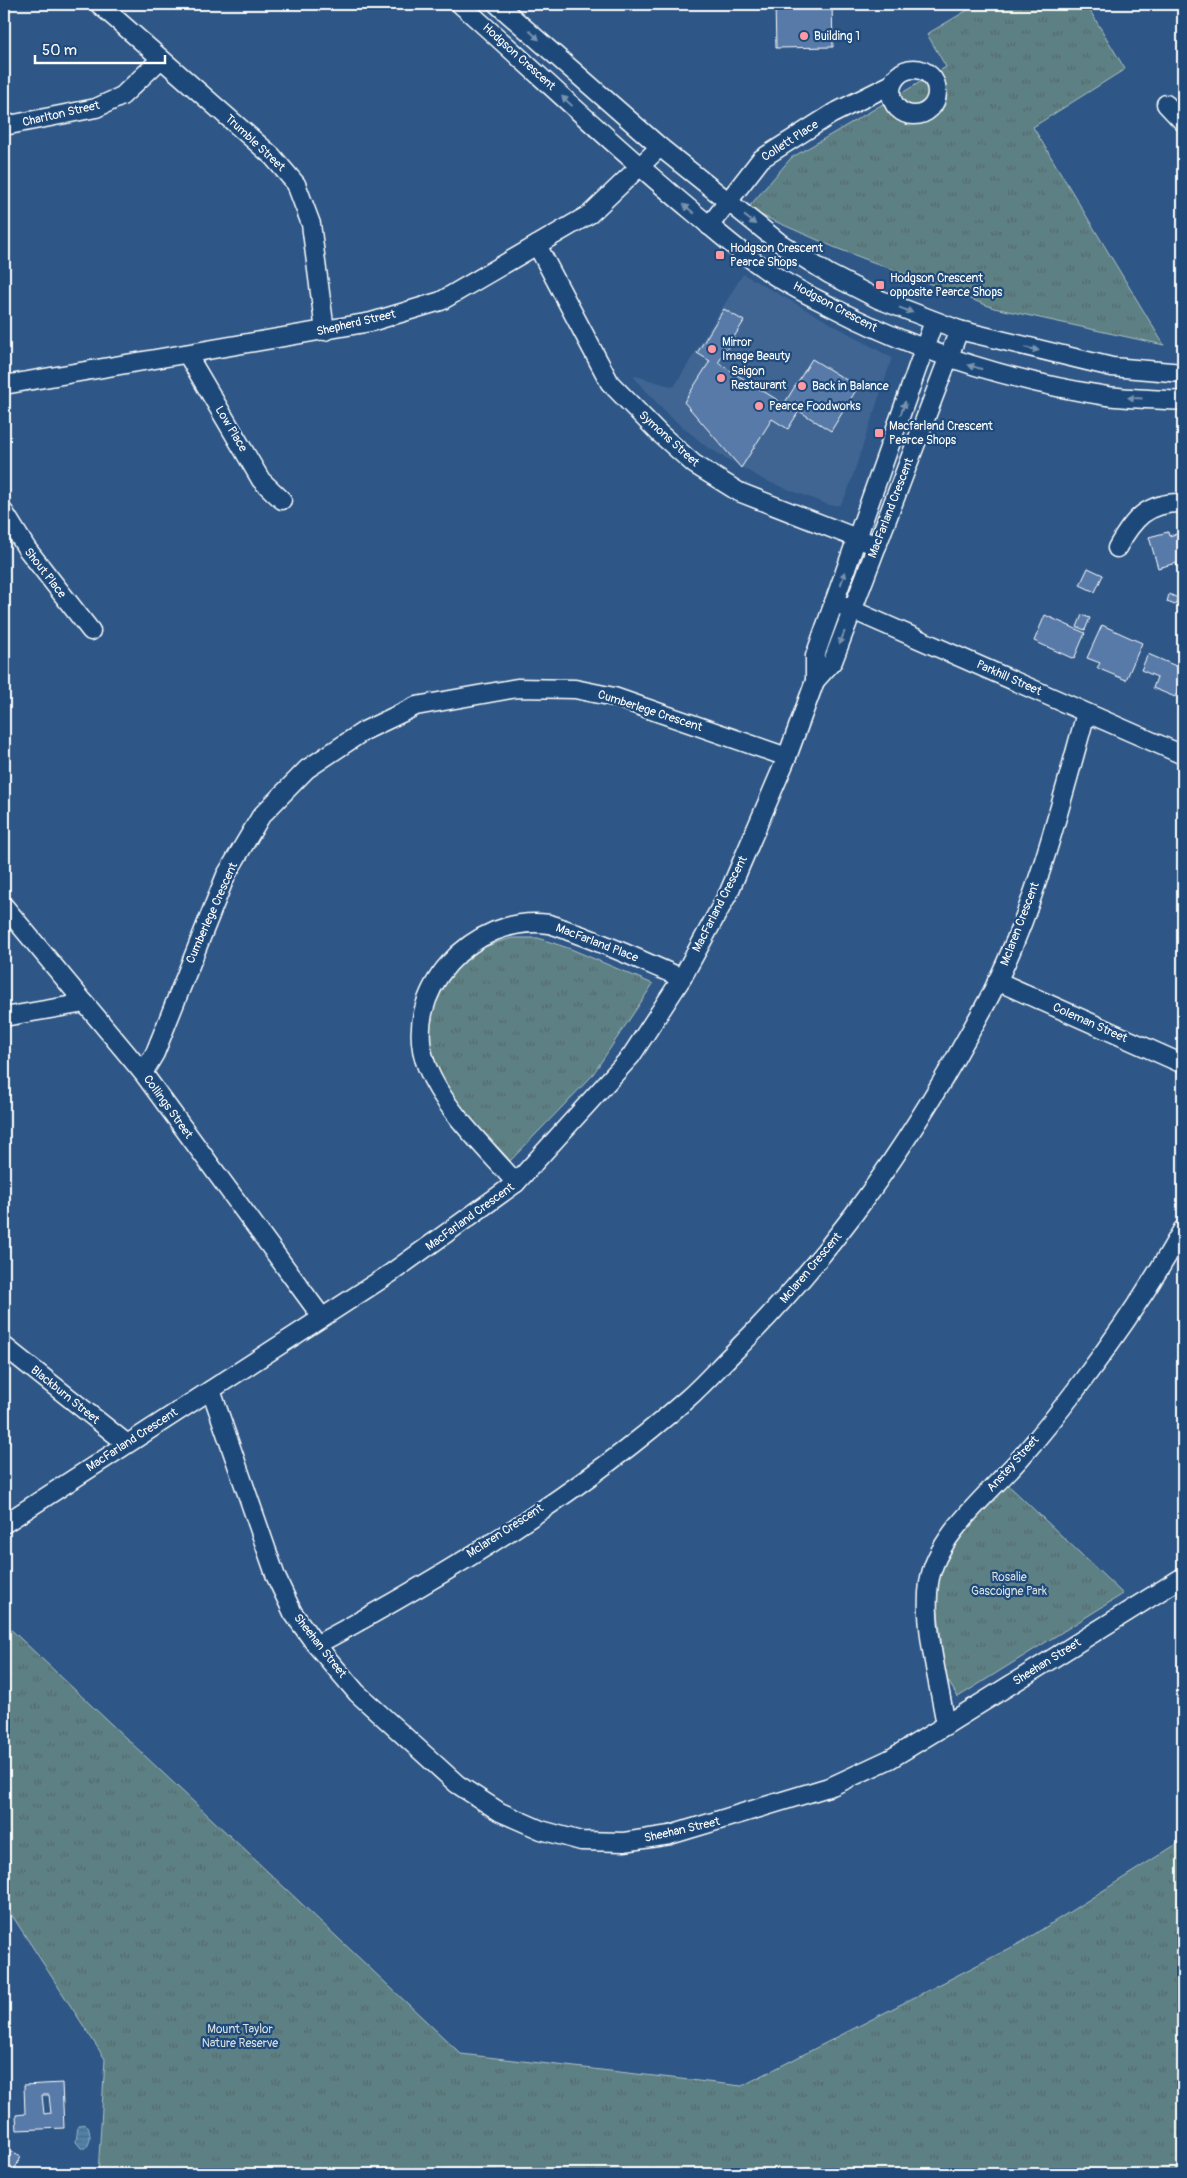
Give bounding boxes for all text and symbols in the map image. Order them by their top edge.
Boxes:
street label: Hodgson Crescent [479,20,559,94]
one-way arrow [527,29,539,41]
place label: Building 1 [814,29,860,44]
marker: Building 1 [798,30,810,42]
scale bar [35,32,165,64]
text: 50 m [42,41,77,60]
one-way arrow [561,95,573,107]
street label: Charlton Street [21,98,101,130]
street label: Trumble Street [222,111,288,175]
street label: Collett Place [759,117,821,165]
one-way arrow [682,203,695,214]
one-way arrow [744,215,757,226]
place label: Hodgson Crescent Pearce Shops [730,241,823,270]
marker: Hodgson Crescent Pearce Shops [714,249,726,261]
place label: Hodgson Crescent opposite Pearce Shops [890,271,1003,300]
street label: Hodgson Crescent [790,279,880,336]
marker: Hodgson Crescent opposite Pearce Shops [874,279,886,291]
street label: Shepherd Street [315,307,397,339]
one-way arrow [898,307,913,314]
place label: Mirror Image Beauty [722,335,790,364]
marker: Mirror Image Beauty [706,343,718,355]
one-way arrow [1024,345,1039,353]
one-way arrow [968,362,983,370]
place label: Saigon Restaurant [731,364,787,393]
marker: Saigon Restaurant [715,372,727,384]
place label: Back in Balance [812,379,889,394]
marker: Back in Balance [796,380,808,392]
one-way arrow [1126,393,1142,401]
place label: Pearce Foodworks [769,399,861,414]
marker: Pearce Foodworks [753,400,765,412]
one-way arrow [899,400,907,415]
street label: Low Place [211,403,251,455]
street label: Symons Street [636,408,702,470]
place label: Macfarland Crescent Pearce Shops [889,419,993,448]
marker: Macfarland Crescent Pearce Shops [873,427,885,439]
street label: MacFarland Crescent [865,456,917,560]
street label: Shout Place [21,545,69,601]
one-way arrow [840,570,847,585]
one-way arrow [838,630,845,645]
street label: Parkhill Street [974,657,1044,699]
street label: Cumberlege Crescent [596,687,704,735]
street label: MacFarland Crescent [689,853,751,955]
street label: Cumberlege Crescent [183,860,241,966]
street label: Mclaren Crescent [997,880,1043,968]
street label: MacFarland Place [554,920,640,966]
street label: Coleman Street [1050,1000,1130,1046]
street label: Collings Street [140,1072,196,1142]
street label: MacFarland Crescent [423,1180,517,1254]
street label: Mclaren Crescent [777,1229,845,1307]
street label: Blackburn Street [27,1363,103,1428]
street label: MacFarland Crescent [83,1405,181,1475]
street label: Anstey Street [984,1433,1042,1495]
street label: Mclaren Crescent [464,1501,546,1561]
park label: Rosalie Gascoigne Park [971,1570,1047,1599]
street label: Sheehan Street [290,1611,350,1681]
street label: Sheehan Street [1010,1635,1084,1689]
street label: Sheehan Street [643,1814,721,1846]
park label: Mount Taylor Nature Reserve [202,2022,278,2051]

